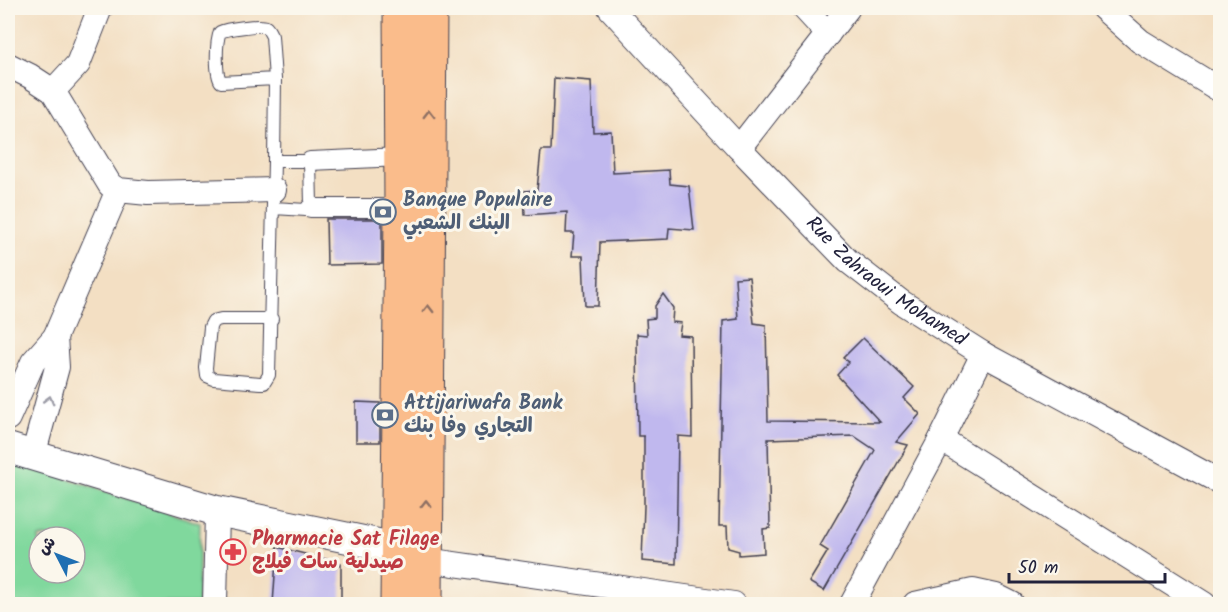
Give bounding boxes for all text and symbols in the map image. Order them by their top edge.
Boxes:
one-way arrow [423,110,435,119]
place label: Banque Populaire البنك الشعبي [403,185,553,240]
bank icon: Banque Populaire البنك الشعبي [368,197,398,227]
street label: Rue Zahraoui Mohamed [797,209,974,356]
one-way arrow [422,305,434,314]
place label: Attijariwafa Bank التجاري وفا بنك [404,388,563,443]
one-way arrow [41,395,54,405]
bank icon: Attijariwafa Bank التجاري وفا بنك [370,400,400,430]
one-way arrow [420,500,432,509]
place label: Pharmacie Sat Filage صيدلية سات فيلاج [252,524,440,579]
north arrow [27,525,87,585]
text: ش [32,531,62,561]
pharmacy icon: Pharmacie Sat Filage صيدلية سات فيلاج [218,537,248,567]
scale bar [1009,546,1165,584]
text: 50 m [1018,554,1058,583]

